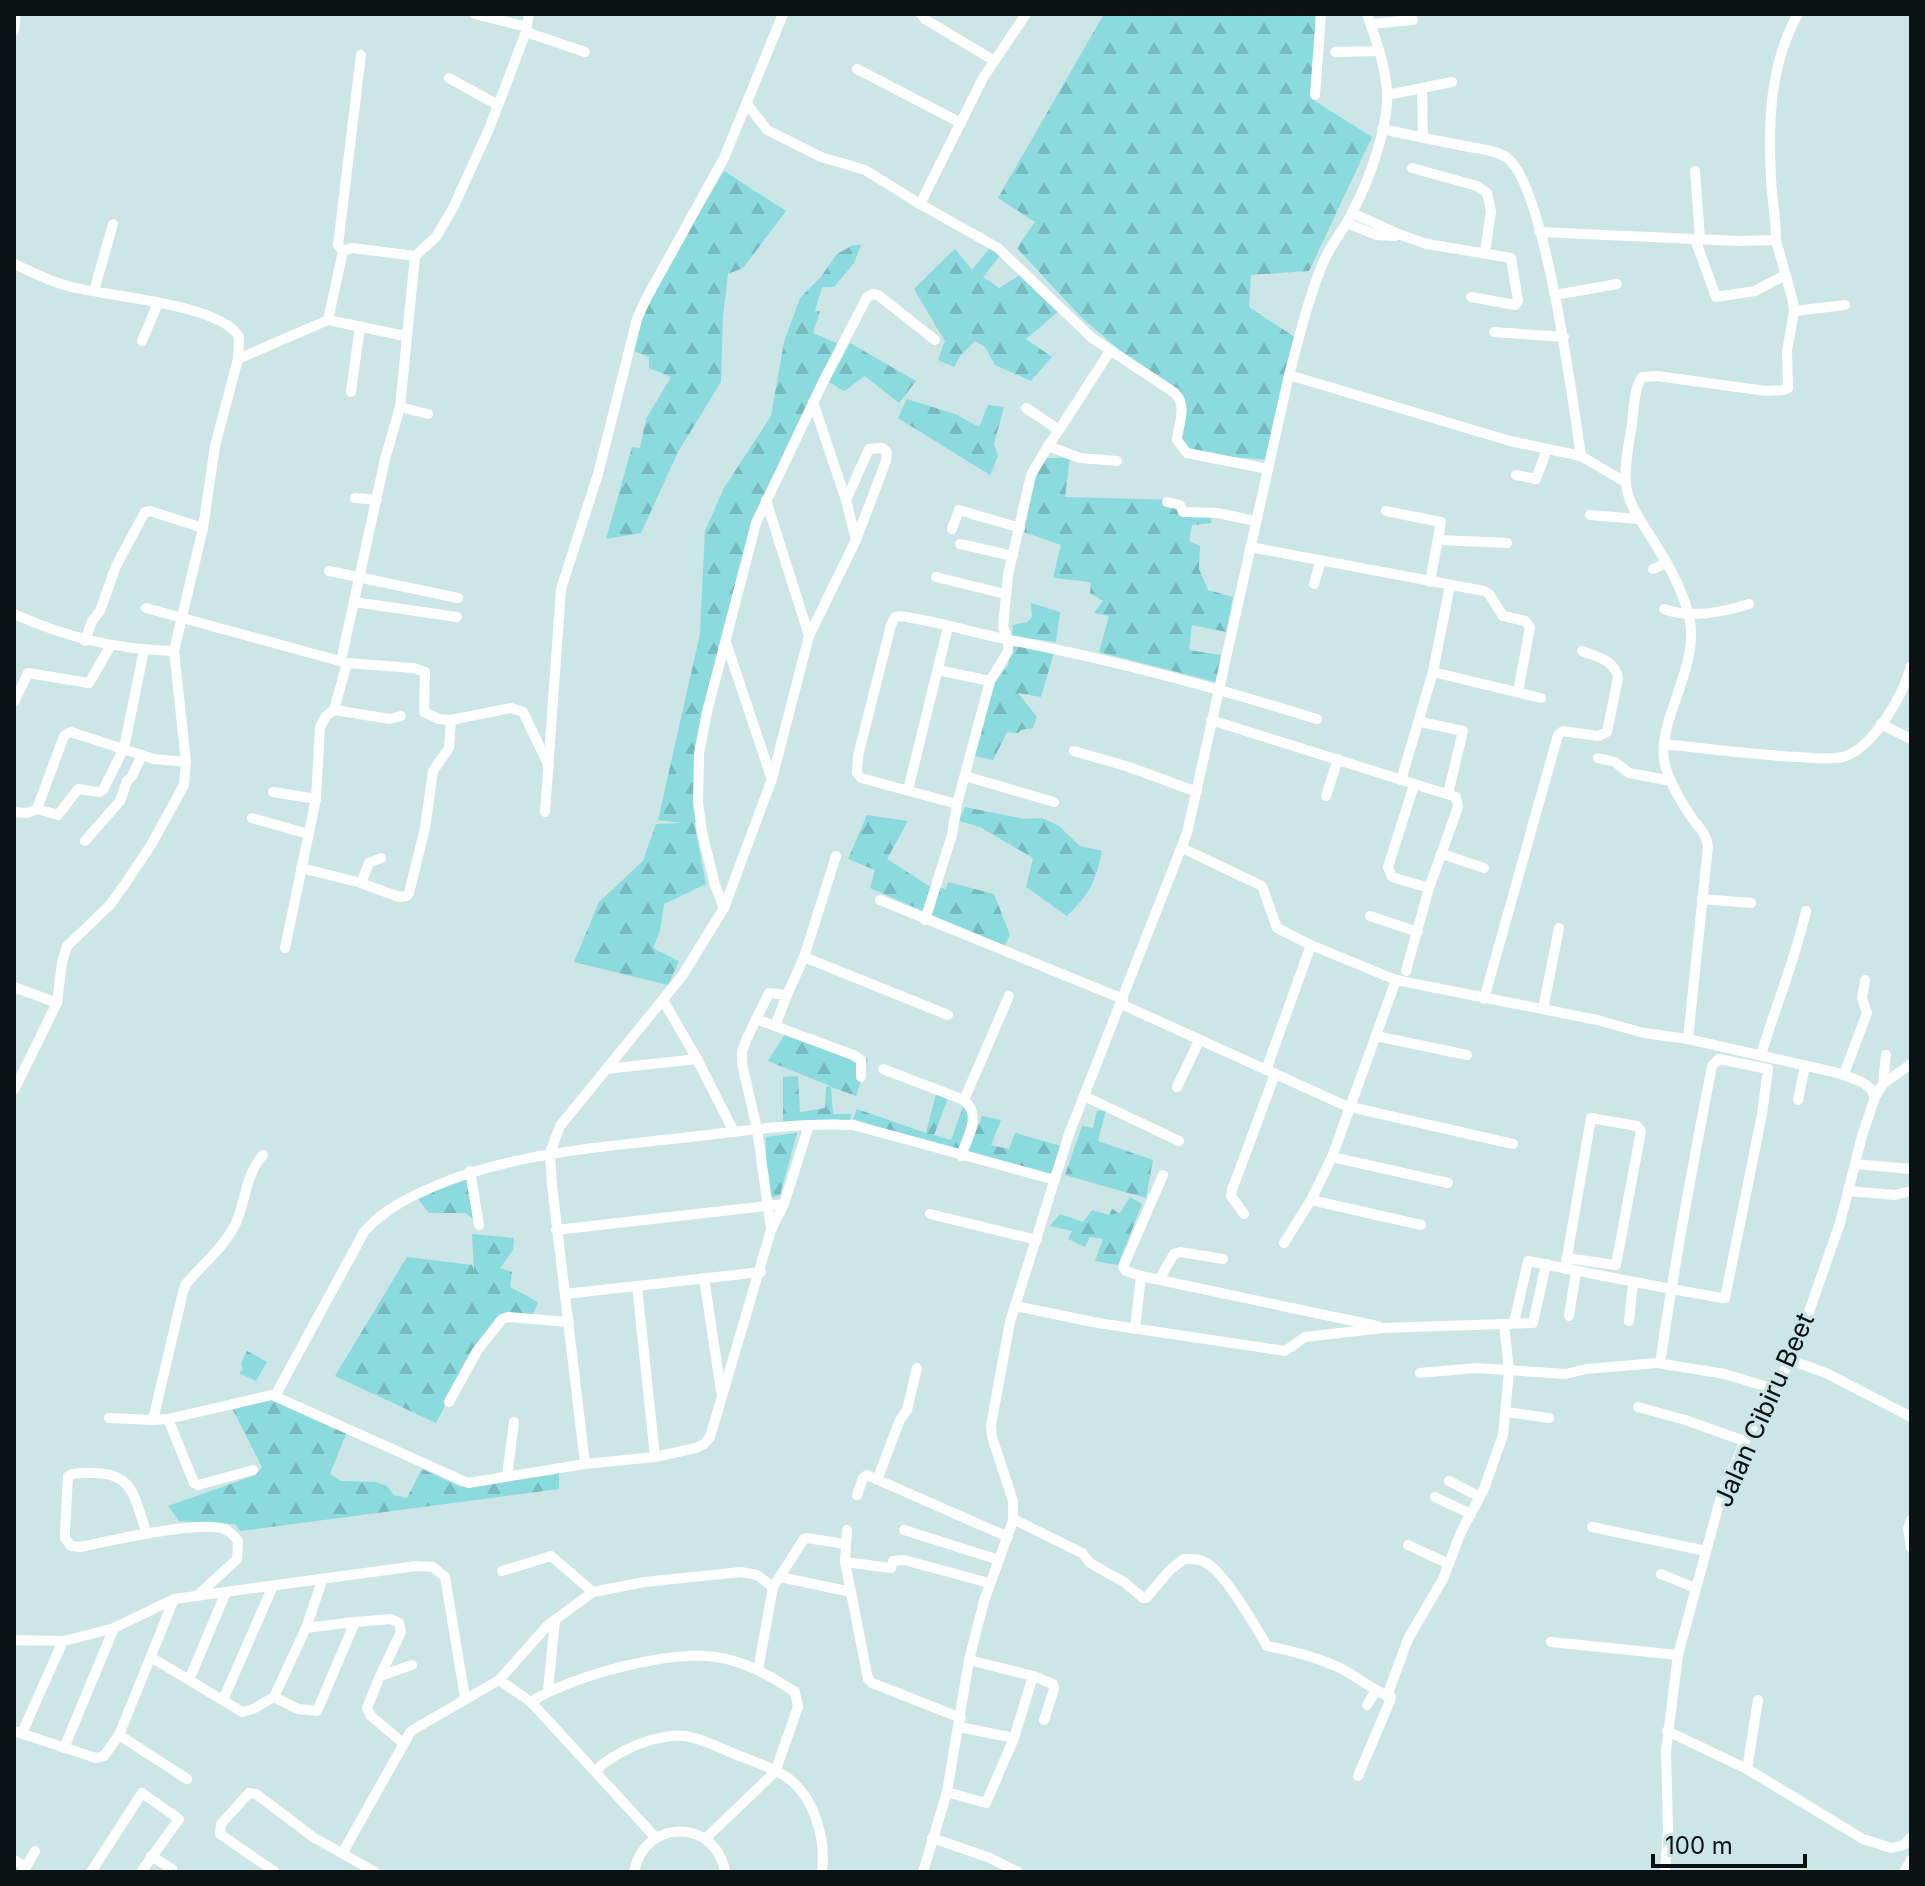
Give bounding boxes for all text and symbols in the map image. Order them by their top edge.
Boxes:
street label: Jalan Cibiru Beet [1707,1308,1820,1511]
scale bar [1653,1818,1805,1868]
text: 100 m [1665,1831,1733,1860]

